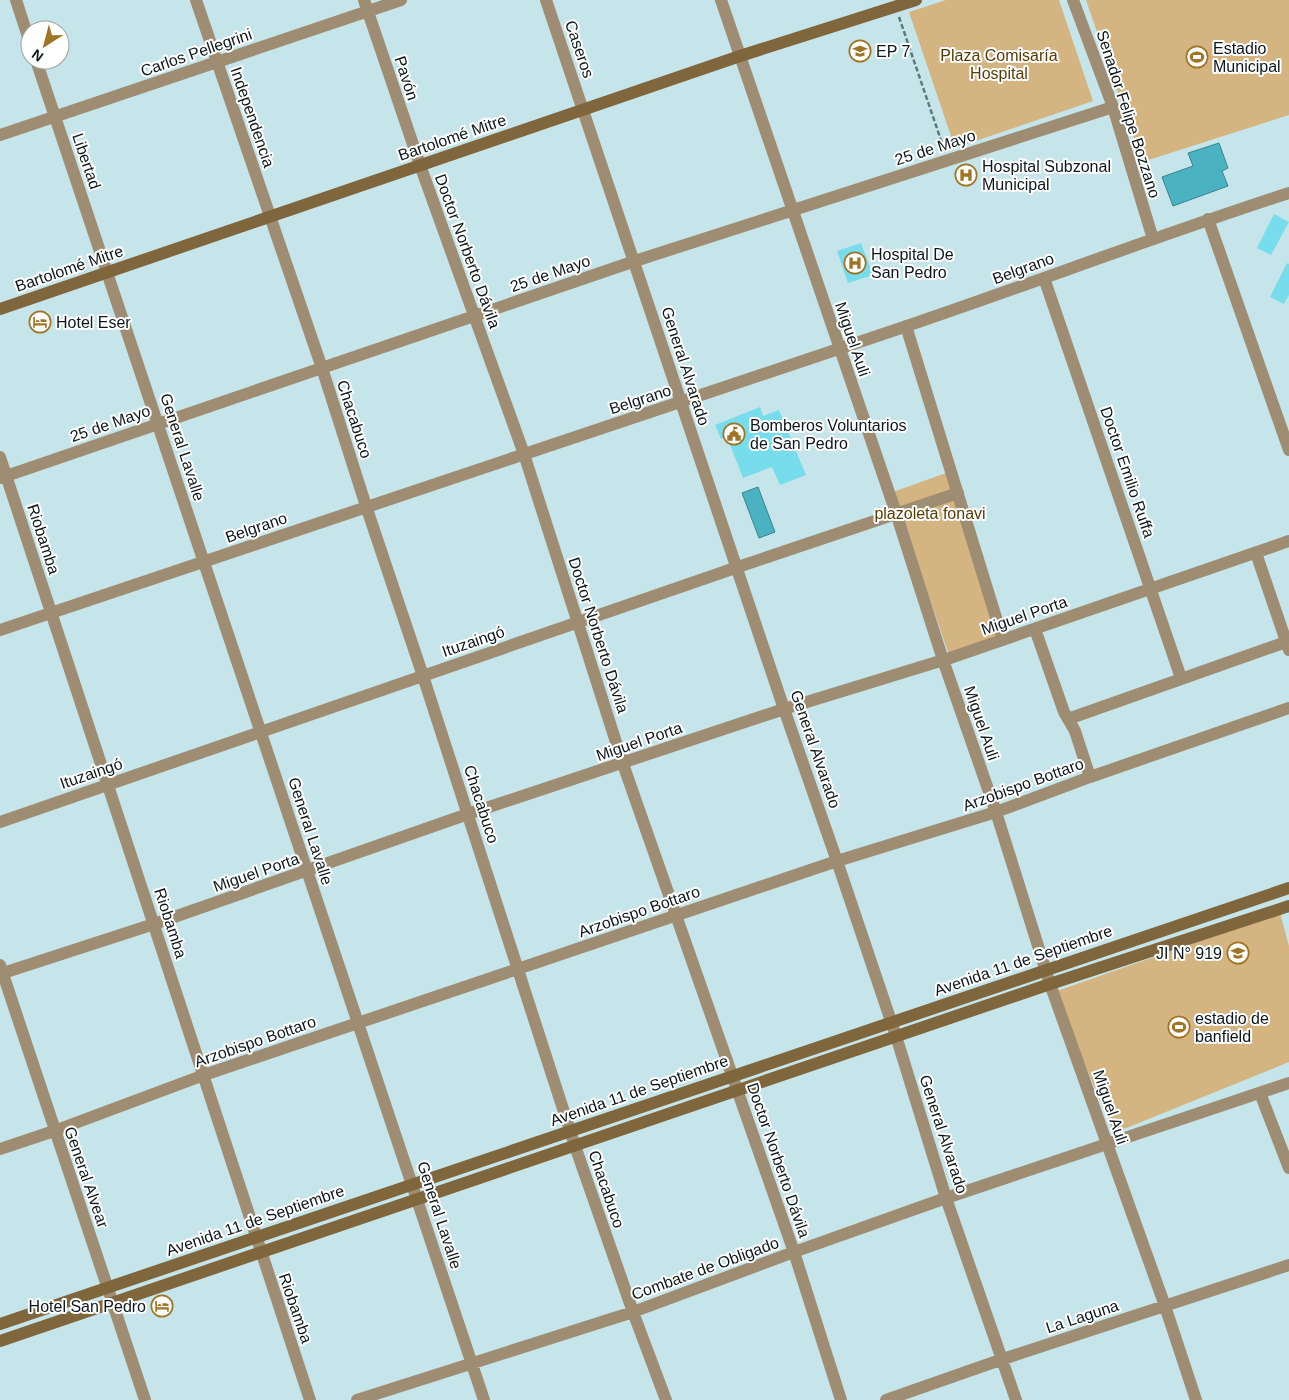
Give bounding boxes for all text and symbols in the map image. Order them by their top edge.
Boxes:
street label: Caseros [562,18,597,80]
north arrow [20,20,70,70]
street label: Carlos Pellegrini [138,25,254,79]
street label: Senador Felipe Bozzano [1093,28,1164,200]
school or university icon: EP 7 [848,39,872,63]
place label: Estadio Municipal [1213,40,1281,75]
place label: EP 7 [876,43,911,60]
sports icon: Estadio Municipal [1185,45,1209,69]
text: N [29,46,46,65]
park label: Plaza Comisaría Hospital [940,47,1058,82]
street label: Pavón [391,54,422,102]
street label: Independencia [227,65,278,170]
street label: Bartolomé Mitre [396,111,508,164]
street label: 25 de Mayo [893,126,978,168]
street label: Libertad [69,131,104,191]
place label: Hospital Subzonal Municipal [982,158,1111,193]
hospital icon: Hospital Subzonal Municipal [954,163,978,187]
street label: Doctor Norberto Dávila [432,172,503,331]
street label: Bartolomé Mitre [13,242,125,295]
place label: Hospital De San Pedro [871,246,954,281]
street label: Belgrano [990,249,1056,287]
hospital icon: Hospital De San Pedro [843,251,867,275]
street label: 25 de Mayo [508,252,593,295]
street label: Miguel Auli [832,300,873,379]
street label: General Alvarado [658,305,713,428]
hotel icon: Hotel Eser [28,310,52,334]
place label: Hotel Eser [56,314,131,331]
street label: Chacabuco [334,378,375,460]
street label: Belgrano [607,381,673,417]
street label: General Lavalle [157,391,208,503]
street label: 25 de Mayo [68,402,153,445]
street label: Doctor Emilio Ruffa [1097,404,1158,540]
place label: Bomberos Voluntarios de San Pedro [750,417,907,452]
public building icon: Bomberos Voluntarios de San Pedro [722,422,746,446]
street label: Riobamba [24,502,63,577]
park label: plazoleta fonavi [874,505,986,522]
street label: Belgrano [223,509,289,546]
street label: Doctor Norberto Dávila [565,555,632,715]
street label: Miguel Porta [979,593,1069,638]
street label: Ituzaingó [440,623,507,660]
street label: Miguel Auli [961,684,1002,763]
street label: General Alvarado [787,688,844,810]
street label: Miguel Porta [594,719,684,764]
street label: Ituzaingó [58,755,125,792]
street label: Arzobispo Bottaro [961,755,1086,814]
street label: Chacabuco [461,763,502,845]
street label: General Lavalle [285,775,336,887]
street label: Miguel Porta [211,850,301,895]
street label: Arzobispo Bottaro [576,883,702,940]
street label: Riobamba [151,886,190,961]
street label: Avenida 11 de Septiembre [932,922,1114,999]
school or university icon: JI N° 919 [1226,941,1250,965]
place label: JI N° 919 [1156,945,1222,962]
place label: estadio de banfield [1195,1010,1269,1045]
street label: Arzobispo Bottaro [192,1013,318,1070]
sports icon: estadio de banfield [1167,1015,1191,1039]
street label: Avenida 11 de Septiembre [548,1052,730,1129]
street label: Miguel Auli [1090,1068,1131,1147]
street label: General Alvarado [916,1073,971,1196]
street label: Doctor Norberto Dávila [744,1080,813,1240]
street label: General Alvear [61,1124,112,1231]
street label: Chacabuco [585,1148,628,1230]
street label: General Lavalle [414,1159,465,1271]
street label: Avenida 11 de Septiembre [164,1182,346,1259]
street label: Combate de Obligado [629,1234,781,1303]
street label: Riobamba [276,1271,315,1346]
hotel icon: Hotel San Pedro [150,1294,174,1318]
street label: La Laguna [1044,1297,1121,1336]
place label: Hotel San Pedro [29,1298,146,1315]

